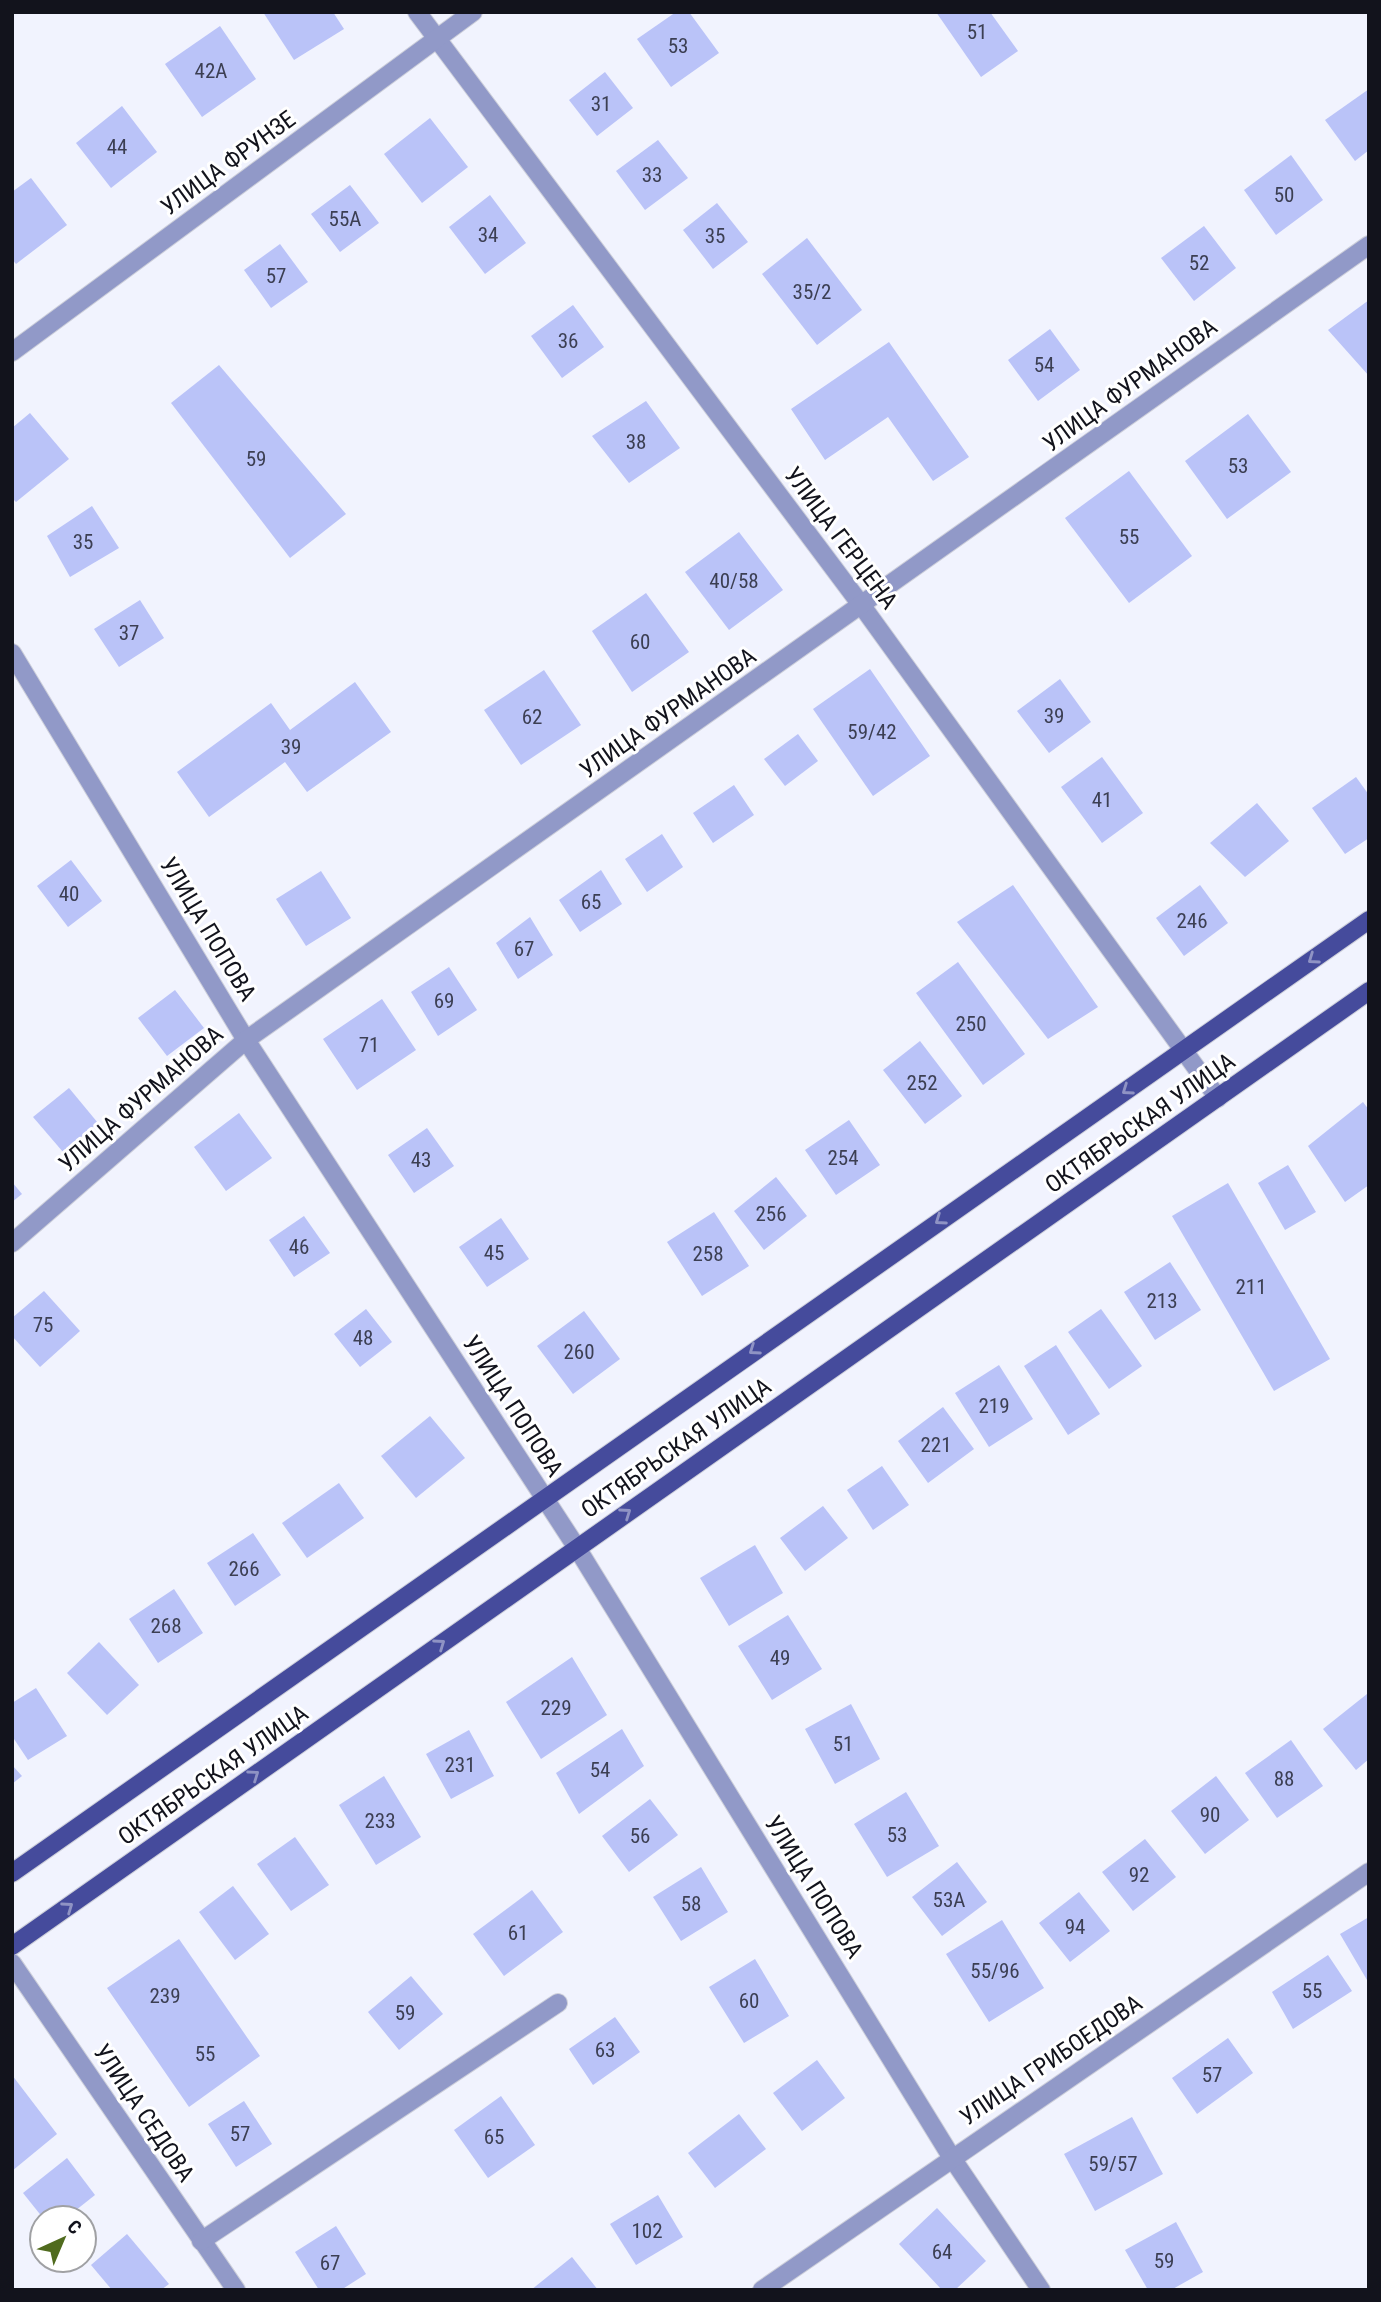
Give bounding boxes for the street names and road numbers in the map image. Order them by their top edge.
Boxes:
street label: УЛИЦА ФРУНЗЕ [155,105,301,221]
street label: УЛИЦА ФУРМАНОВА [1038,312,1223,458]
street label: УЛИЦА ГЕРЦЕНА [779,462,903,615]
street label: УЛИЦА ФУРМАНОВА [575,642,761,784]
street label: УЛИЦА ПОПОВА [154,852,262,1006]
street label: УЛИЦА ФУРМАНОВА [53,1020,229,1178]
street label: ОКТЯБРЬСКАЯ УЛИЦА [1040,1047,1240,1199]
street label: УЛИЦА ПОПОВА [457,1330,569,1482]
street label: ОКТЯБРЬСКАЯ УЛИЦА [576,1372,776,1524]
street label: ОКТЯБРЬСКАЯ УЛИЦА [113,1699,313,1851]
street label: УЛИЦА ПОПОВА [759,1811,869,1964]
street label: УЛИЦА ГРИБОЕДОВА [955,1989,1147,2131]
street label: УЛИЦА СЕДОВА [88,2039,200,2187]

